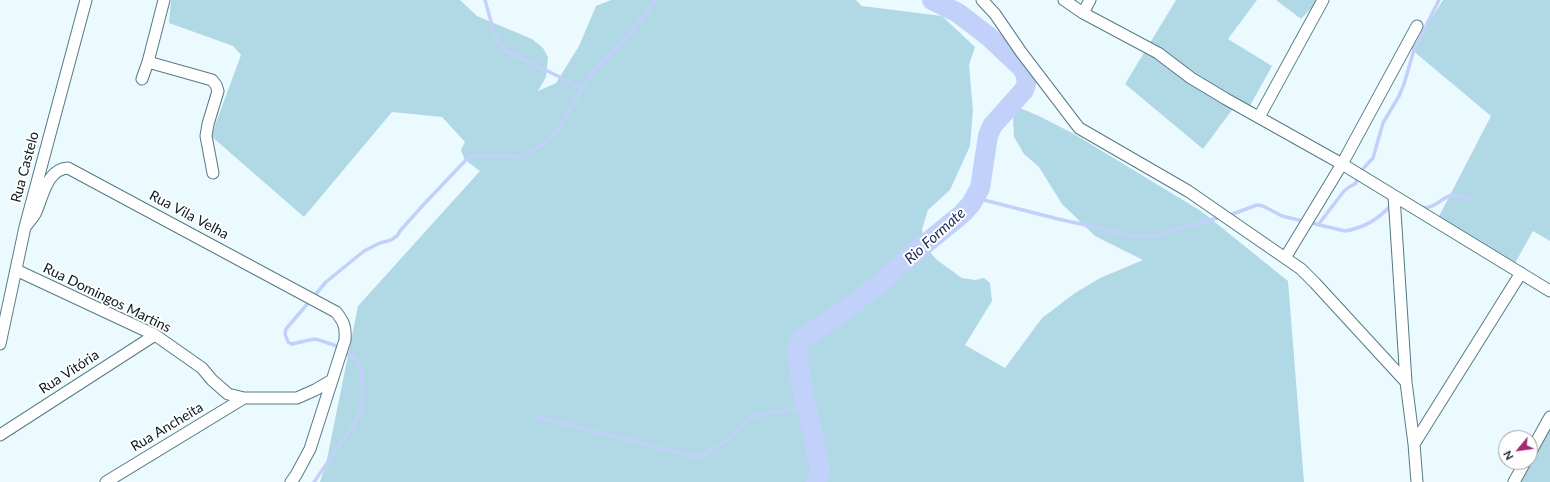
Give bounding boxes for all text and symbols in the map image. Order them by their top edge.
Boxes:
street label: Rua Castelo [7,130,43,204]
street label: Rua Vila Velha [146,187,232,243]
water label: Rio Formate [901,204,969,268]
street label: Rua Domingos Martins [40,260,174,336]
street label: Rua Vitória [36,346,102,398]
street label: Rua Ancheita [128,399,206,455]
north arrow [1498,430,1538,470]
text: N [1500,449,1516,462]

